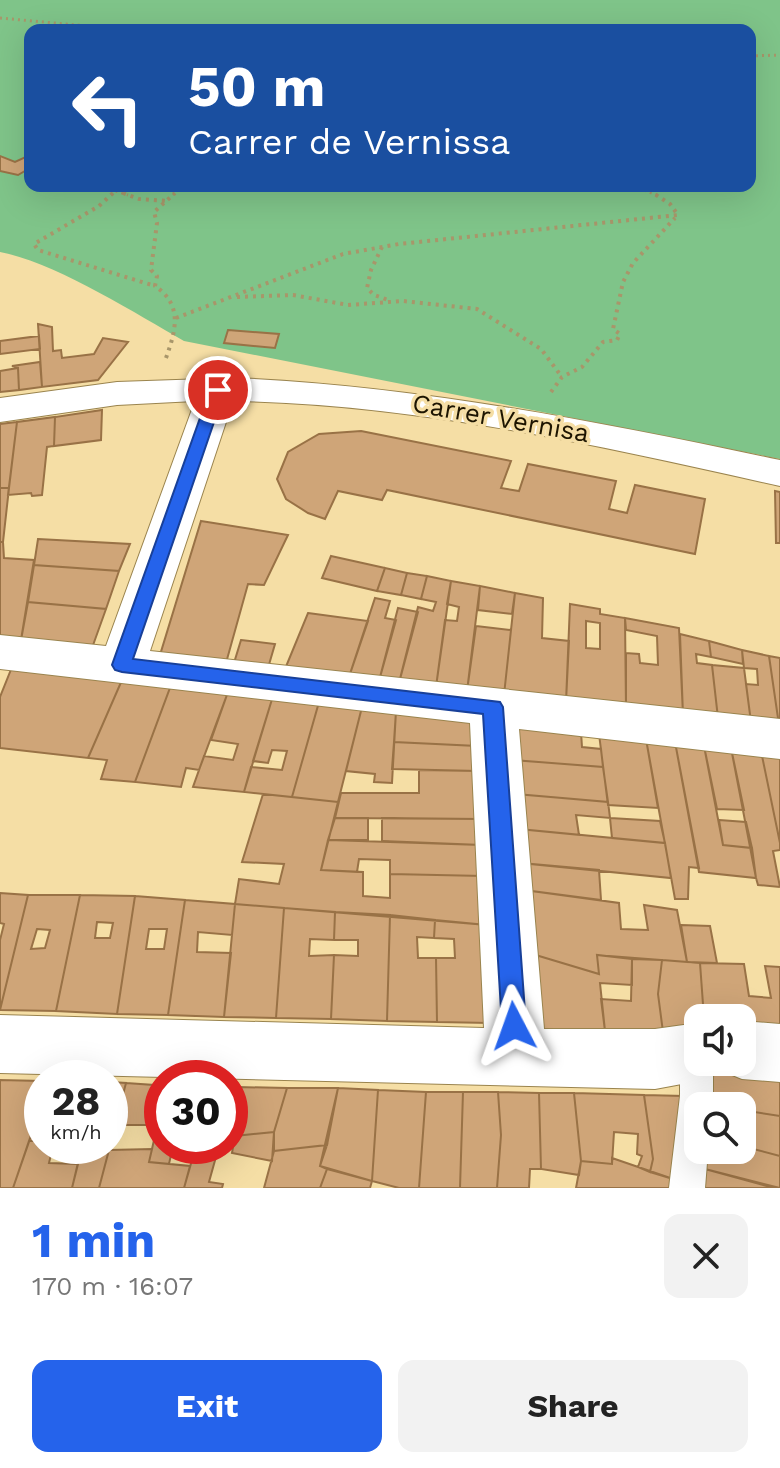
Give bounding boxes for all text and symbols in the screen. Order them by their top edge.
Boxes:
text: 50 m [188,54,325,120]
icon: left [56,56,160,160]
text: Carrer de Vernissa [188,121,511,163]
pin [184,356,252,424]
icon: arrive [196,368,240,412]
street label: Carrer Vernisa [410,388,592,448]
position arrow [472,984,556,1068]
map controls [684,1004,756,1164]
button: sound [684,1004,756,1076]
speed limit sign: 30 [144,1060,248,1164]
text: 28 [52,1078,100,1125]
button: search [684,1092,756,1164]
text: km/h [50,1120,102,1144]
text: 1 min [32,1212,155,1269]
button: close [664,1214,748,1298]
text: 170 m · 16:07 [32,1271,193,1301]
button: Exit [32,1360,382,1452]
button: Share [398,1360,748,1452]

